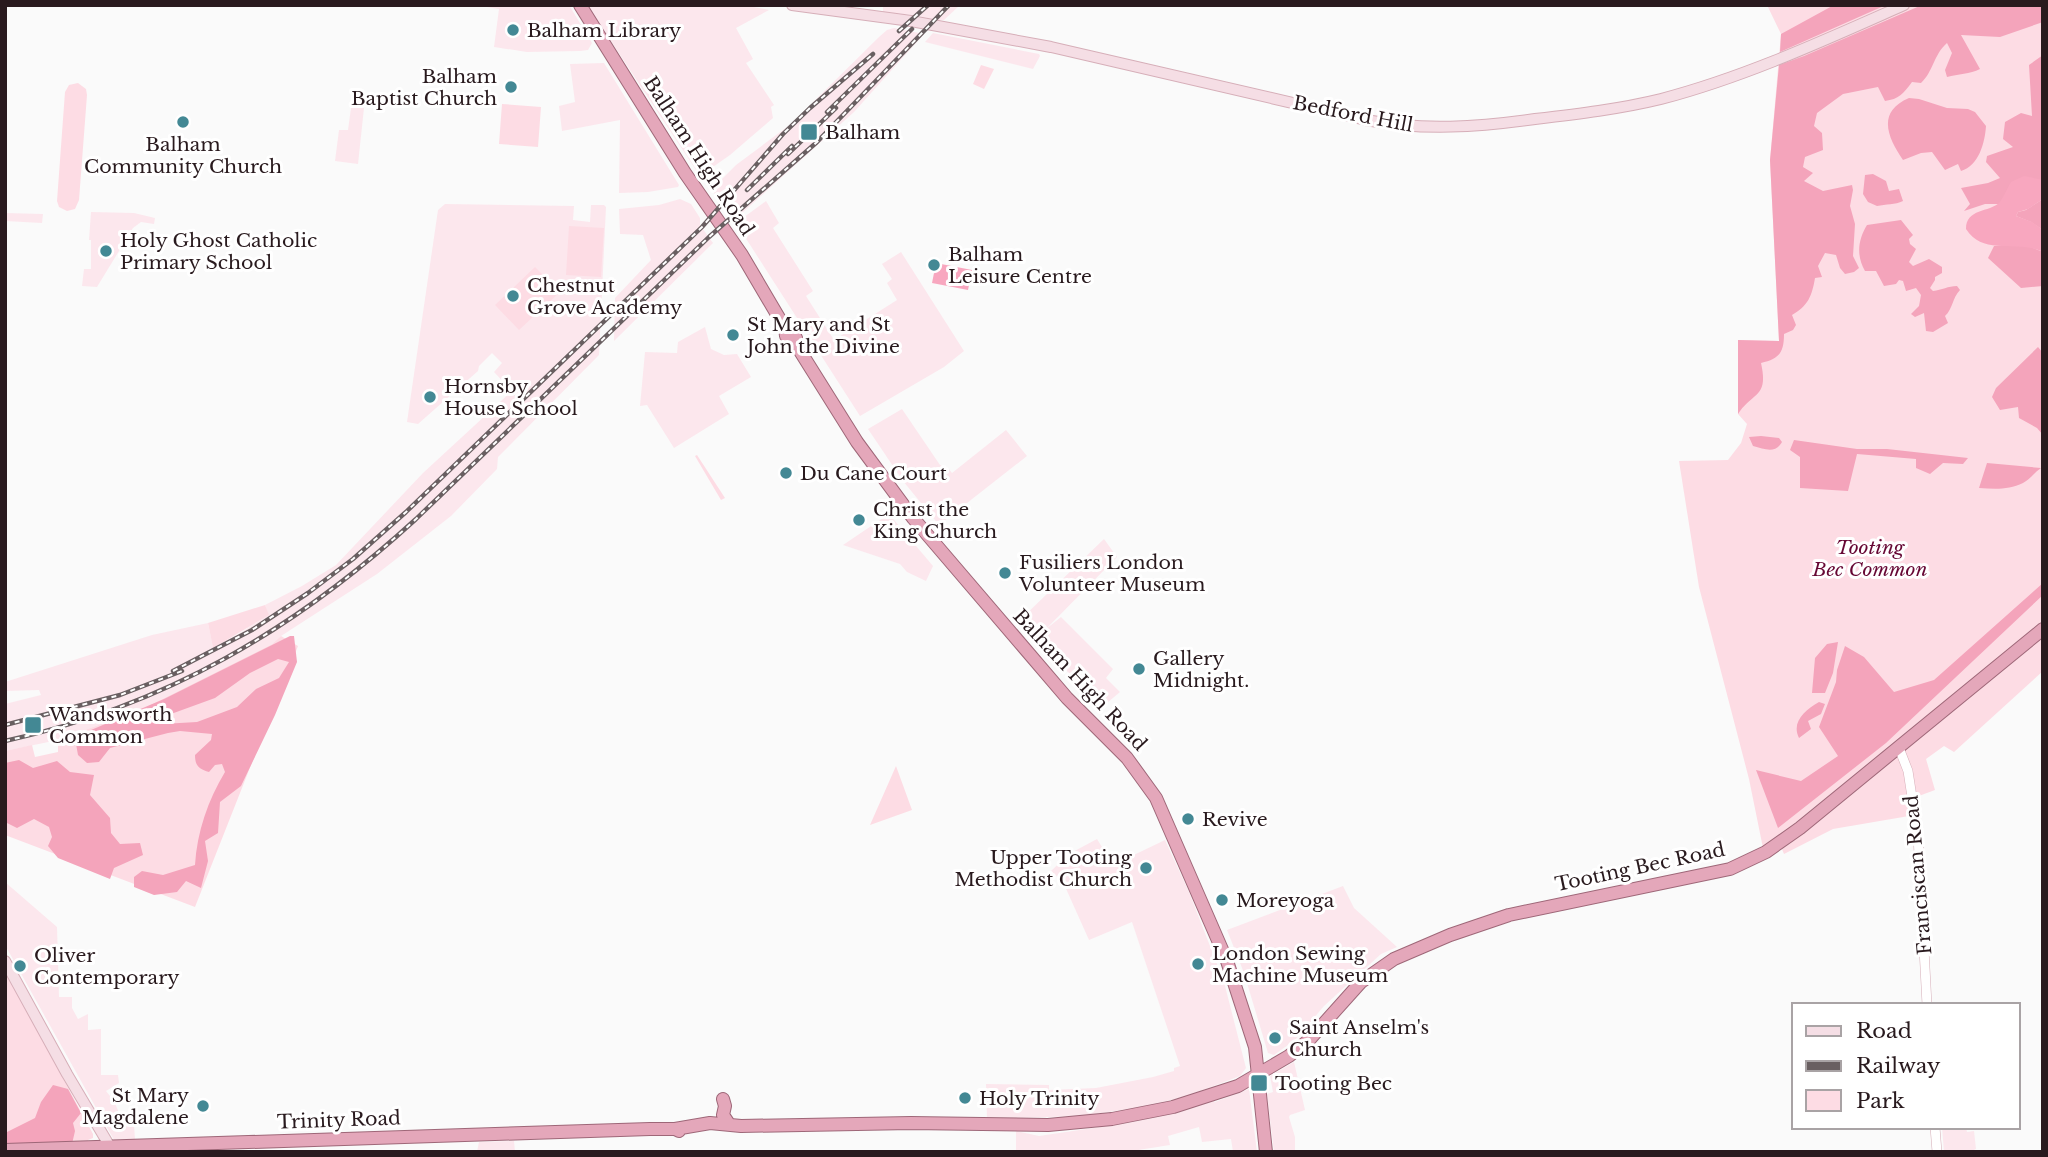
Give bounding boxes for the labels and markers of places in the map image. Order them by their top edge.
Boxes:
place label: Balham Library [527,19,681,42]
marker: Balham Library [505,22,521,38]
place label: Balham Baptist Church [351,65,497,110]
marker: Balham Baptist Church [503,79,519,95]
marker: Balham Community Church [175,114,191,130]
place label: Balham [825,121,900,144]
marker: Balham [799,122,819,142]
place label: Balham Community Church [84,133,282,178]
place label: Holy Ghost Catholic Primary School [120,229,317,274]
marker: Holy Ghost Catholic Primary School [98,243,114,259]
place label: Balham Leisure Centre [948,243,1092,288]
marker: Balham Leisure Centre [926,257,942,273]
place label: Chestnut Grove Academy [527,274,682,319]
marker: Chestnut Grove Academy [505,288,521,304]
place label: St Mary and St John the Divine [744,313,900,358]
marker: St Mary and St John the Divine [725,327,741,343]
place label: Hornsby House School [444,375,578,420]
marker: Hornsby House School [422,389,438,405]
place label: Du Cane Court [800,462,948,485]
marker: Du Cane Court [778,465,794,481]
place label: Christ the King Church [873,498,997,543]
marker: Christ the King Church [851,512,867,528]
place label: Fusiliers London Volunteer Museum [1018,551,1205,596]
marker: Fusiliers London Volunteer Museum [997,565,1013,581]
place label: Gallery Midnight. [1153,647,1249,692]
marker: Gallery Midnight. [1131,661,1147,677]
place label: Wandsworth Common [48,703,172,748]
marker: Wandsworth Common [23,715,43,735]
place label: Revive [1202,808,1268,831]
marker: Revive [1180,811,1196,827]
place label: Upper Tooting Methodist Church [954,846,1133,891]
marker: Upper Tooting Methodist Church [1138,860,1154,876]
place label: Moreyoga [1236,889,1335,912]
marker: Moreyoga [1214,892,1230,908]
place label: London Sewing Machine Museum [1212,942,1388,987]
place label: Oliver Contemporary [34,944,179,989]
marker: London Sewing Machine Museum [1190,956,1206,972]
marker: Oliver Contemporary [12,958,28,974]
place label: Saint Anselm's Church [1289,1016,1429,1061]
marker: Saint Anselm's Church [1267,1030,1283,1046]
place label: Tooting Bec [1275,1072,1392,1095]
marker: Tooting Bec [1249,1073,1269,1093]
place label: St Mary Magdalene [82,1084,189,1129]
place label: Holy Trinity [979,1087,1099,1110]
marker: Holy Trinity [957,1090,973,1106]
marker: St Mary Magdalene [195,1098,211,1114]

